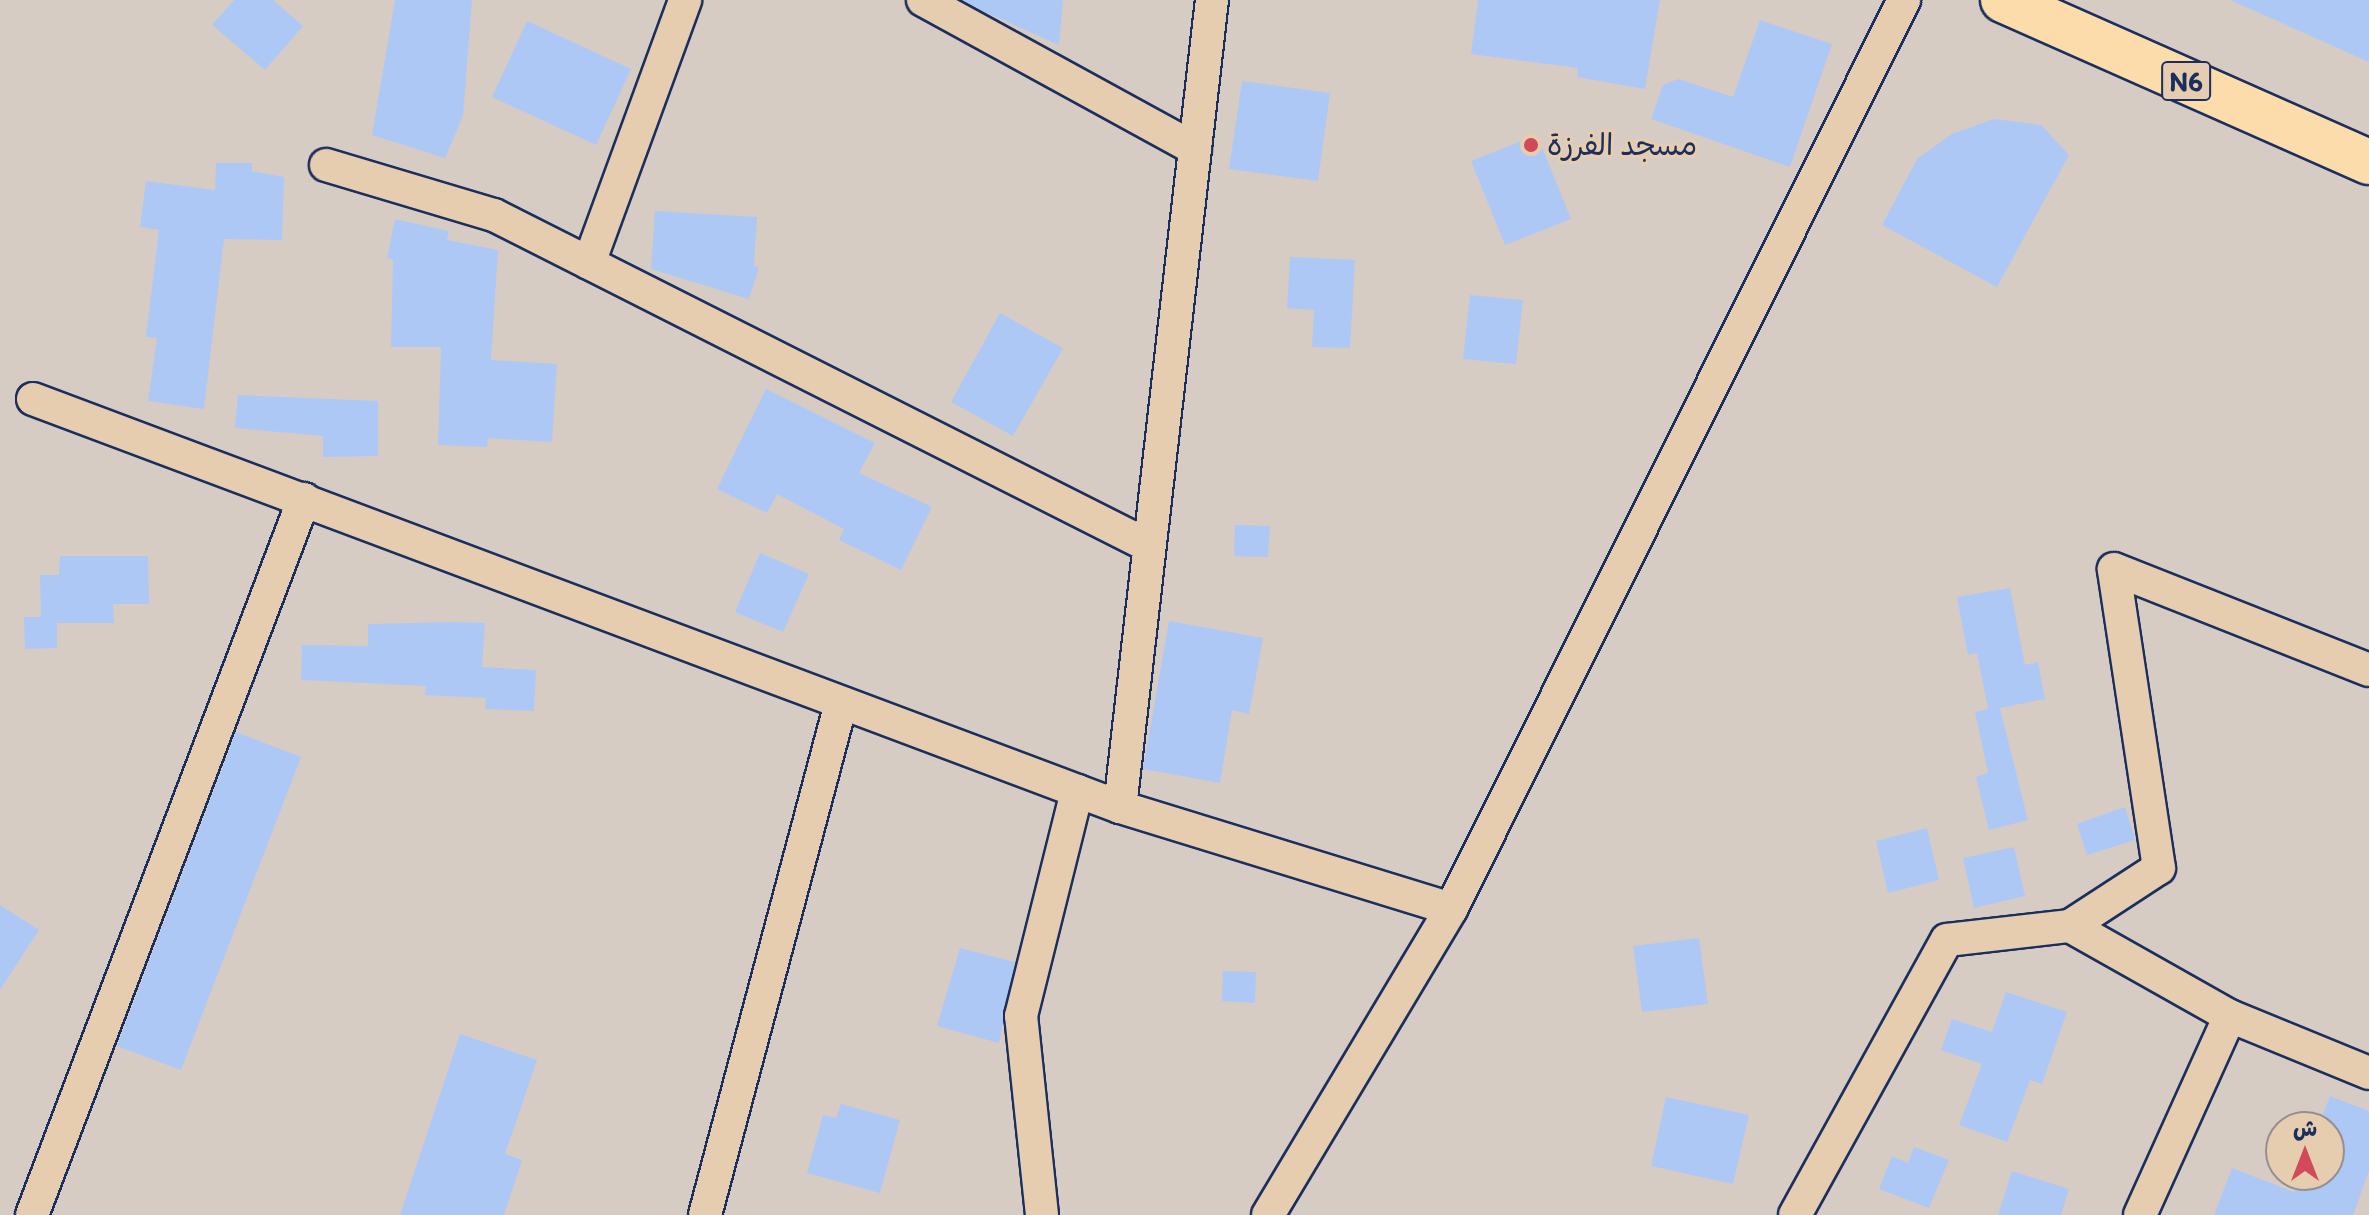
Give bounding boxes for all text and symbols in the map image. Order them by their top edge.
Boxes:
road number: N6 [2160,57,2212,105]
place label: مسجد الفرزة [1547,127,1697,163]
marker: مسجد الفرزة [1522,136,1540,154]
north arrow [2265,1111,2345,1191]
text: ش [2293,1115,2317,1142]

